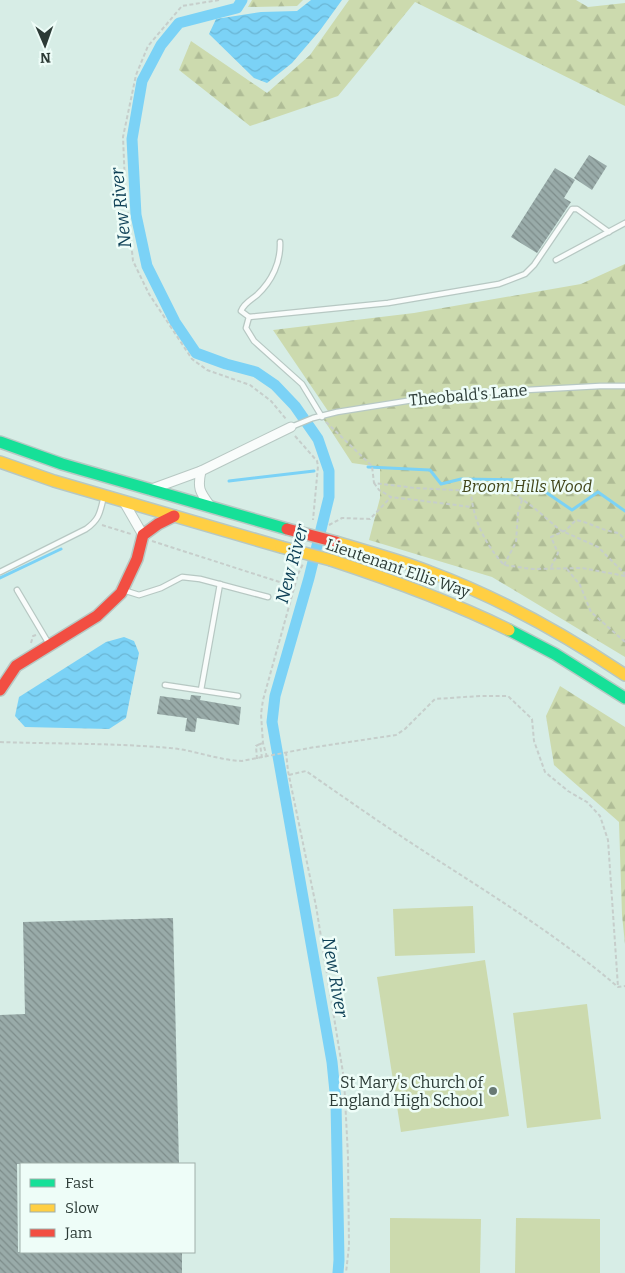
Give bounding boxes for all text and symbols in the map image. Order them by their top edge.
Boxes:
north arrow [20,20,70,70]
text: N [40,49,51,66]
water label: New River [106,166,136,249]
street label: Theobald's Lane [408,380,528,410]
park label: Broom Hills Wood [462,477,592,496]
water label: New River [271,521,313,606]
street label: Lieutenant Ellis Way [324,534,473,602]
water label: New River [317,935,353,1019]
place label: St Mary's Church of England High School [329,1073,484,1110]
marker: St Mary's Church of England High School [487,1085,499,1097]
legend [20,1163,195,1253]
text: Fast [65,1174,94,1192]
text: Slow [65,1199,100,1217]
text: Jam [64,1224,93,1242]

